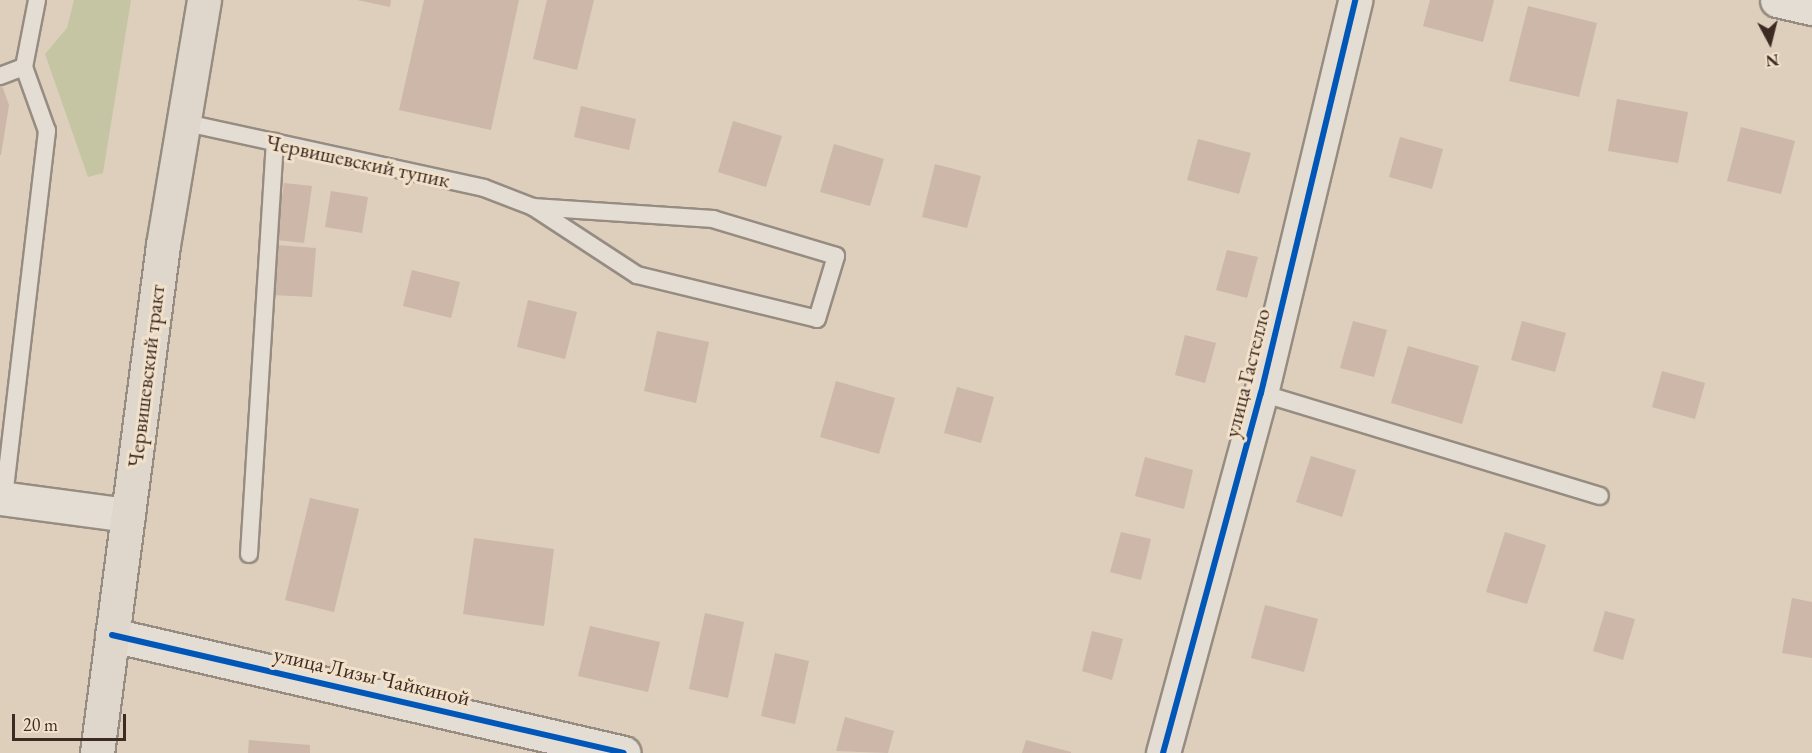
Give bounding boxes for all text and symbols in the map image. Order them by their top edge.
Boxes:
north arrow [1740,12,1800,72]
text: N [1765,49,1780,72]
street label: Червишевский тупик [263,129,453,193]
street label: Червишевский тракт [122,283,170,469]
street label: улица Гастелло [1218,306,1276,440]
street label: улица Лизы Чайкиной [271,641,473,711]
scale bar [15,702,129,740]
text: 20 m [23,713,58,736]

